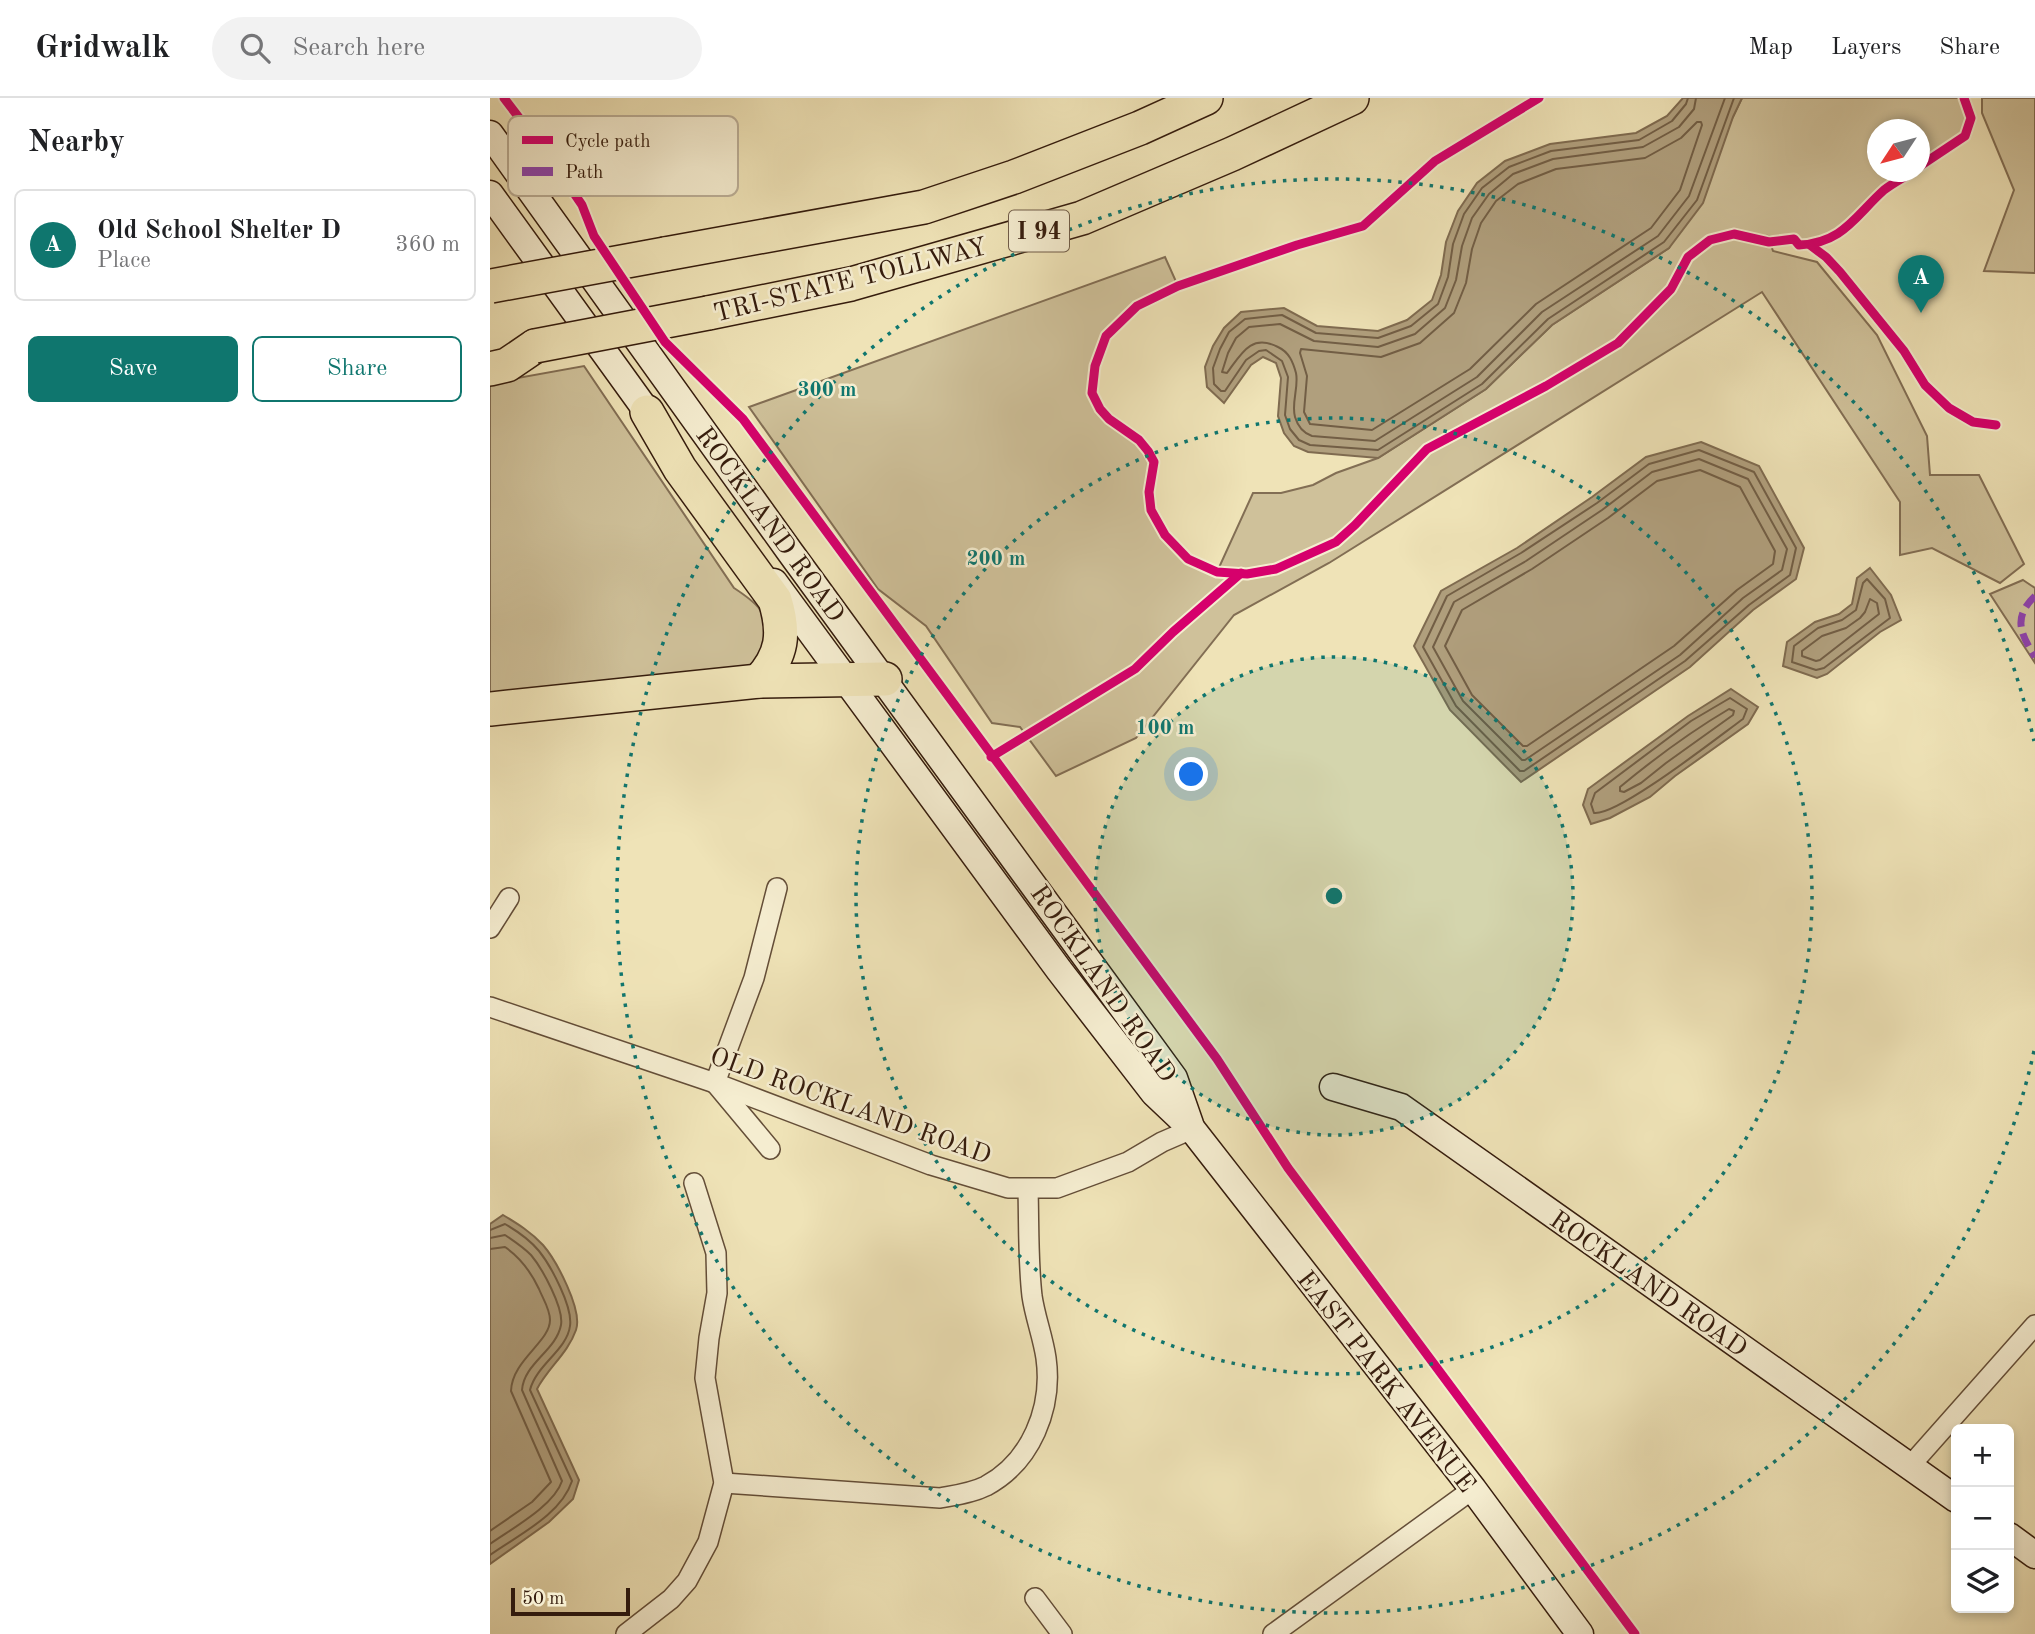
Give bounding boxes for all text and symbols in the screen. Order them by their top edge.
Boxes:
search box [212,17,702,80]
icon: search [236,29,274,67]
text: Gridwalk [35,32,170,65]
text: Search here [292,35,425,61]
text: Map [1749,36,1793,60]
text: Layers [1831,36,1901,60]
text: Share [1939,36,2000,60]
legend [508,116,738,196]
north arrow [1867,119,1930,182]
text: Nearby [28,128,125,158]
text: Cycle path [565,133,651,152]
text: Path [565,164,603,183]
road number: I 94 [1009,211,1069,252]
text: Old School Shelter D [97,218,341,244]
text: A [44,233,62,256]
text: 360 m [395,233,460,256]
street label: TRI-STATE TOLLWAY [711,234,990,328]
text: Place [97,249,151,272]
pin: A [1898,255,1944,313]
button: Save [28,336,238,402]
button: Share [252,336,462,402]
text: 300 m [797,380,857,401]
street label: ROCKLAND ROAD [690,423,849,628]
text: 200 m [966,549,1026,570]
text: 100 m [1135,718,1195,739]
your location [1174,757,1208,791]
street label: ROCKLAND ROAD [1025,881,1180,1088]
centre of rings [1322,884,1346,908]
street label: OLD ROCKLAND ROAD [706,1044,994,1170]
street label: ROCKLAND ROAD [1544,1207,1751,1362]
street label: EAST PARK AVENUE [1291,1267,1480,1498]
map controls [1951,1424,2014,1613]
button: + [1951,1424,2014,1487]
button: − [1951,1487,2014,1550]
button: layers [1951,1550,2014,1613]
scale bar [511,1585,630,1617]
text: 50 m [522,1590,564,1609]

